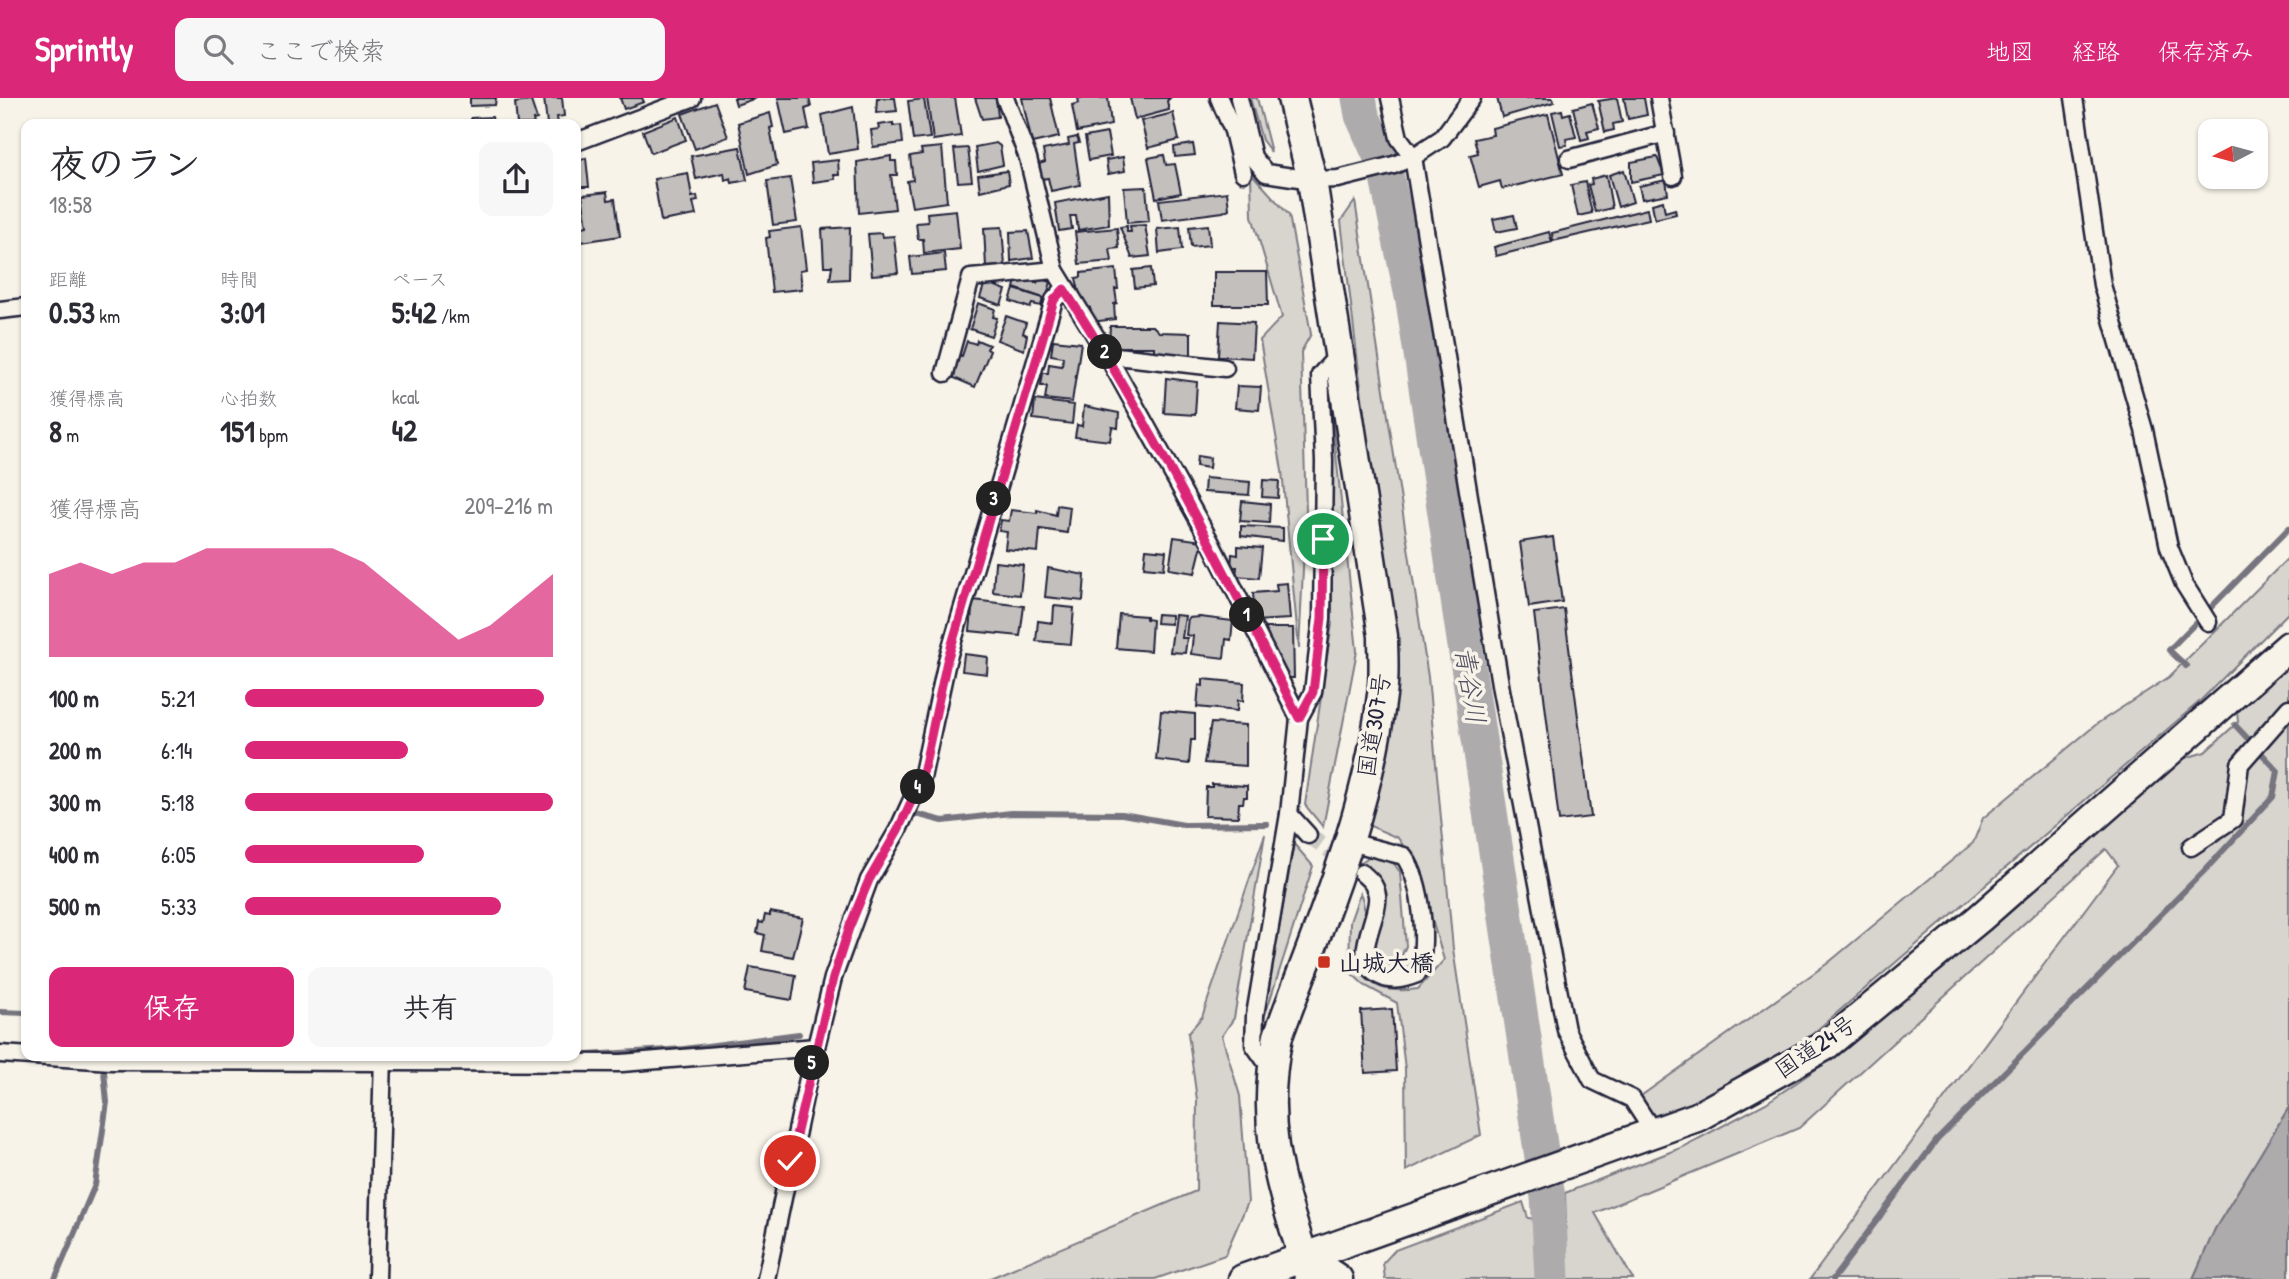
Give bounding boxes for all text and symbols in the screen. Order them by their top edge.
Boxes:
search box [175,18,665,81]
text: Sprintly [35,27,133,71]
icon: search [199,30,237,68]
text: ここで検索 [255,33,385,68]
text: 地図 [1986,35,2034,67]
text: 経路 [2072,35,2120,67]
text: 保存済み [2158,35,2254,67]
north arrow [2198,119,2268,189]
map controls [2198,119,2268,189]
text: 夜のラン [49,137,201,189]
button: share [479,142,553,216]
text: 18:58 [49,189,92,220]
text: 距離 [49,266,87,292]
text: 時間 [220,266,258,292]
text: ペース [392,266,448,292]
text: 0.53 [49,292,95,332]
text: 3:01 [220,292,265,332]
text: 5:42 [392,292,437,332]
text: km [95,303,120,329]
text: /km [437,303,470,329]
pin: 2 [1088,334,1122,370]
text: 2 [1100,338,1109,364]
text: kcal [392,384,419,410]
text: 獲得標高 [49,385,125,411]
text: 心拍数 [220,385,277,411]
text: 42 [392,410,417,450]
text: 8 [49,411,62,451]
text: 151 [220,411,255,451]
text: m [62,422,79,448]
text: bpm [255,422,288,448]
pin: 3 [976,482,1012,516]
text: 3 [989,485,998,511]
text: 209–216 m [465,490,553,521]
text: 獲得標高 [49,493,141,524]
pin [1293,509,1353,569]
icon: arrive [1304,520,1342,558]
pin: 1 [1230,598,1264,632]
text: 1 [1243,601,1250,627]
water label: 青谷川 [1448,644,1494,726]
street label: 国道307号 [1349,670,1397,780]
text: 100 m [49,683,99,714]
text: 5:21 [161,683,195,714]
text: 200 m [49,735,101,766]
text: 6:14 [161,735,193,766]
pin: 4 [900,770,936,804]
text: 4 [914,773,921,799]
text: 300 m [49,787,101,818]
text: 5:18 [161,787,194,818]
text: 400 m [49,839,99,870]
text: 6:05 [161,839,196,870]
text: 500 m [49,891,100,922]
text: 5:33 [161,891,197,922]
place label: 山城大橋 [1338,946,1434,978]
marker: 山城大橋 [1316,954,1332,970]
button: 保存 [49,967,294,1047]
button: 共有 [308,967,553,1047]
street label: 国道24号 [1768,1007,1862,1085]
pin: 5 [794,1046,830,1080]
text: 5 [807,1049,816,1075]
pin [760,1131,820,1191]
icon: check [771,1142,809,1180]

